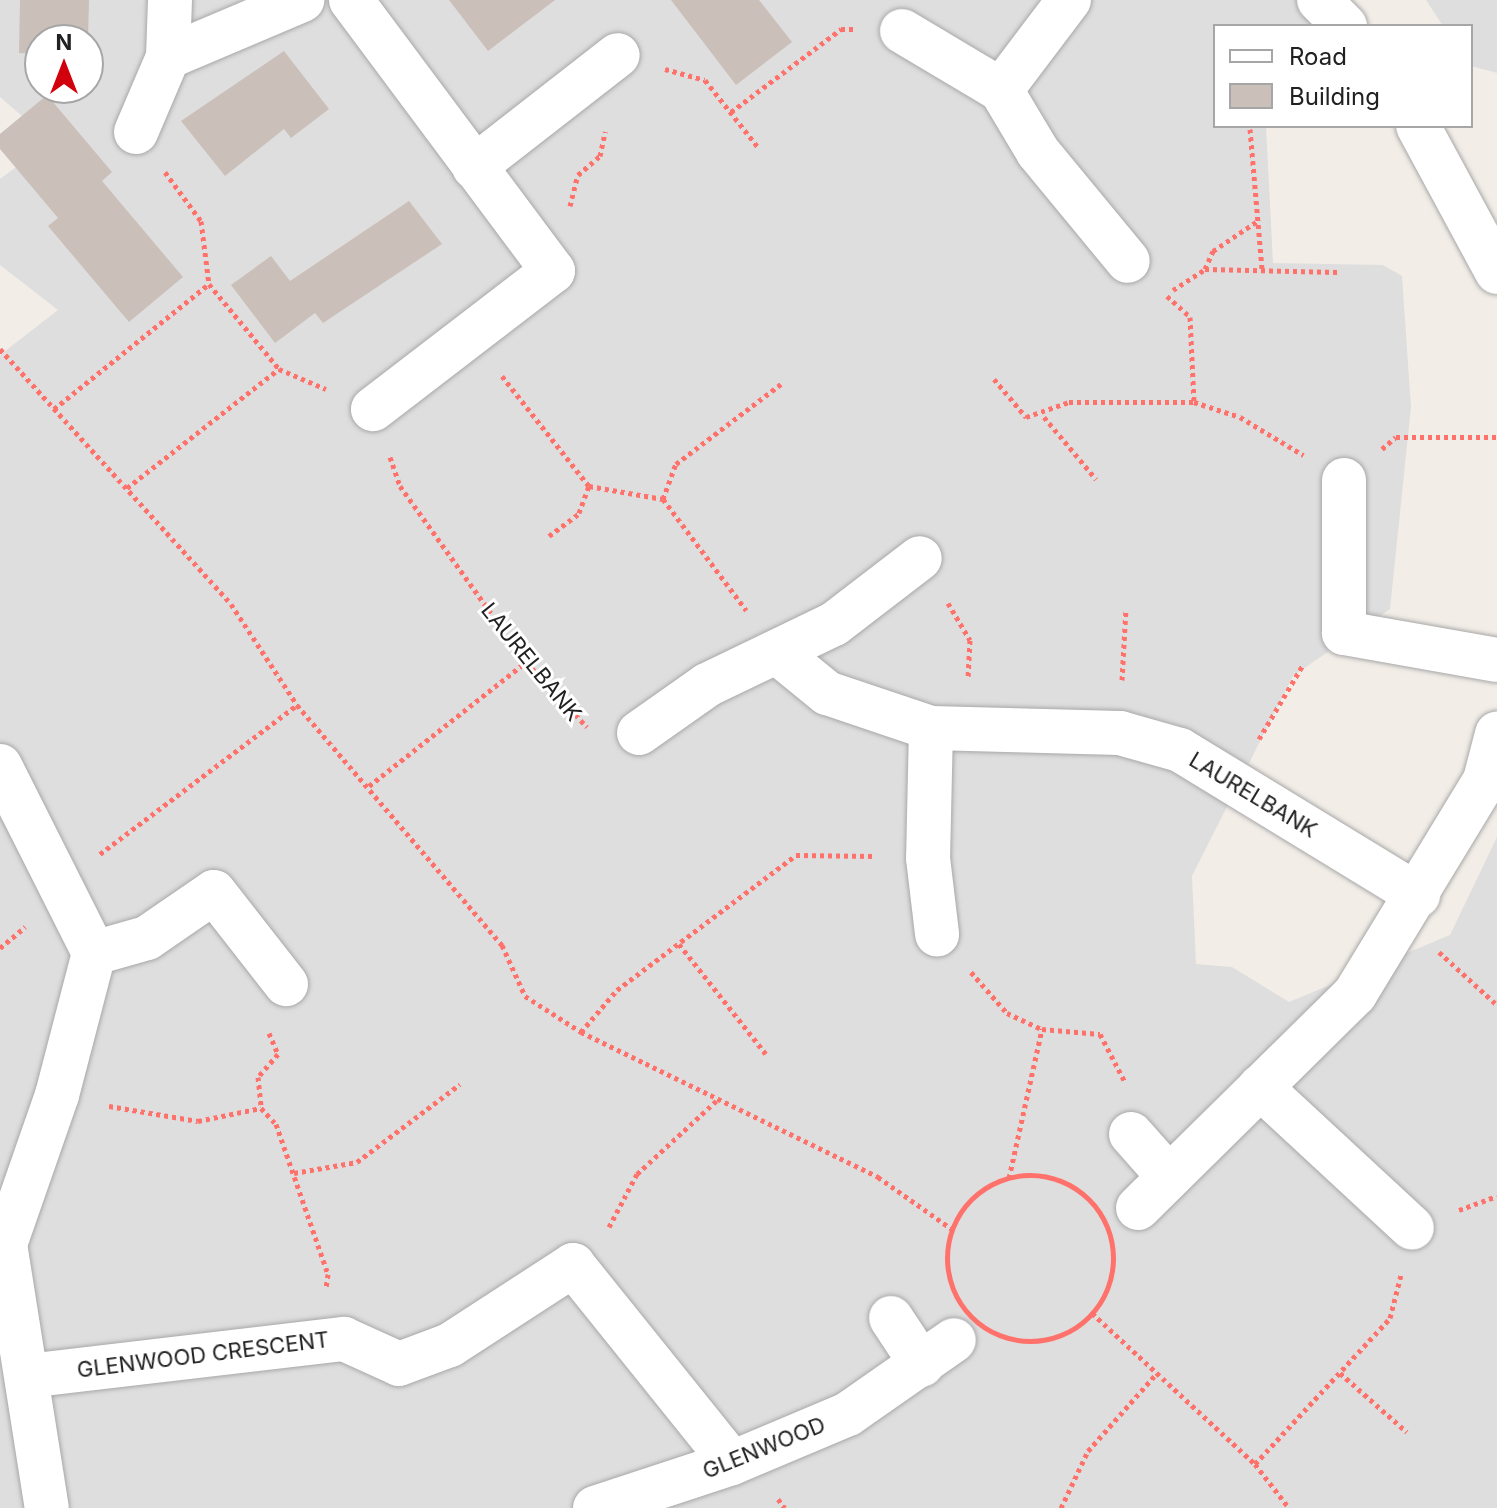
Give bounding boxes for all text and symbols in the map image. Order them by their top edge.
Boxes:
north arrow [24,24,104,104]
legend [1213,24,1473,128]
text: N [56,29,72,55]
text: Road [1289,42,1347,71]
text: Building [1289,82,1380,111]
street label: LAURELBANK [475,598,587,726]
street label: LAURELBANK [1184,747,1322,843]
street label: GLENWOOD CRESCENT [75,1326,331,1384]
street label: GLENWOOD [699,1411,829,1485]

